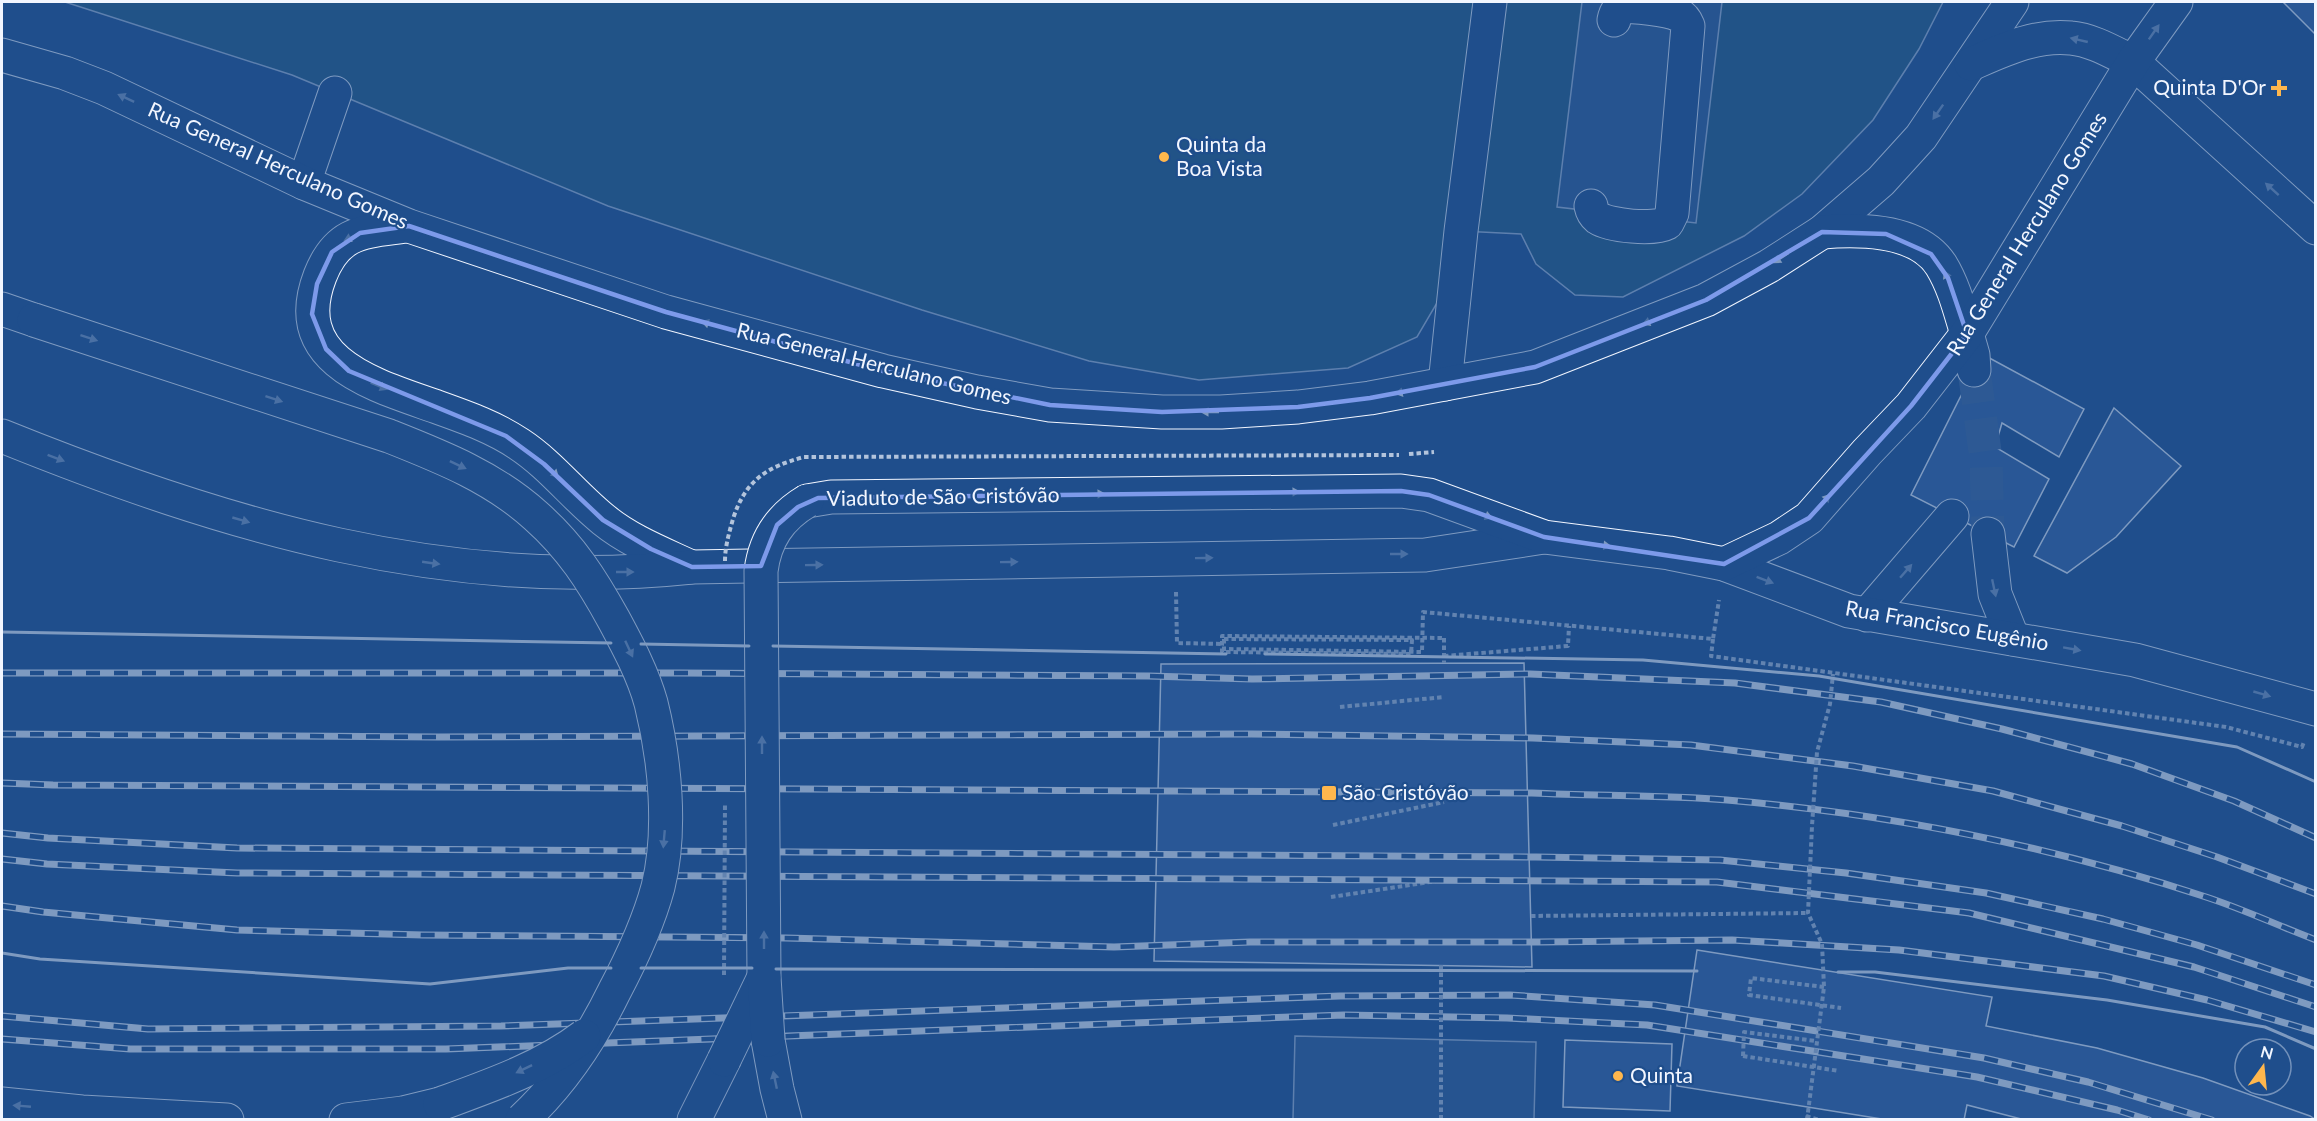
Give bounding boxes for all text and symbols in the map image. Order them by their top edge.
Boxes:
one-way arrow [2148,24,2160,40]
one-way arrow [2069,35,2088,44]
place label: Quinta D'Or [2153,74,2266,99]
marker: Quinta D'Or [2270,79,2288,97]
one-way arrow [118,93,135,102]
street label: Rua General Herculano Gomes [145,96,413,233]
one-way arrow [1933,104,1944,120]
street label: Rua General Herculano Gomes [1940,107,2111,360]
place label: Quinta da Boa Vista [1176,131,1267,180]
marker: Quinta da Boa Vista [1157,150,1171,164]
one-way arrow [2265,183,2280,196]
one-way arrow [343,232,361,242]
one-way arrow [1773,252,1789,263]
one-way arrow [1943,271,1952,288]
street label: Rua General Herculano Gomes [734,316,1014,409]
one-way arrow [1642,317,1660,326]
one-way arrow [701,319,719,328]
one-way arrow [80,334,98,344]
one-way arrow [370,382,388,391]
one-way arrow [1394,388,1413,397]
one-way arrow [265,395,283,404]
one-way arrow [1201,407,1220,417]
one-way arrow [47,453,65,463]
one-way arrow [449,460,466,469]
one-way arrow [545,464,559,478]
street label: Viaduto de São Cristóvão [826,481,1060,510]
one-way arrow [1282,487,1301,497]
one-way arrow [1087,490,1106,499]
one-way arrow [1817,494,1831,508]
one-way arrow [1475,511,1493,521]
one-way arrow [232,516,250,525]
one-way arrow [1593,540,1612,550]
one-way arrow [1389,549,1408,559]
one-way arrow [1194,553,1213,563]
one-way arrow [999,557,1018,566]
one-way arrow [421,558,440,567]
one-way arrow [804,560,823,570]
one-way arrow [1899,564,1912,579]
one-way arrow [616,567,635,576]
one-way arrow [1757,575,1775,585]
one-way arrow [1990,579,1999,598]
street label: Rua Francisco Eugênio [1844,594,2051,655]
one-way arrow [624,641,633,658]
one-way arrow [2063,645,2082,654]
one-way arrow [2253,690,2271,699]
one-way arrow [757,735,767,754]
place label: São Cristóvão [1342,779,1469,804]
marker: São Cristóvão [1320,784,1338,802]
one-way arrow [659,829,669,848]
one-way arrow [759,930,768,949]
north arrow [2233,1037,2293,1097]
text: N [2259,1041,2275,1063]
place label: Quinta [1630,1062,1693,1087]
one-way arrow [516,1065,533,1074]
marker: Quinta [1611,1069,1625,1083]
one-way arrow [769,1071,779,1089]
one-way arrow [13,1101,32,1111]

